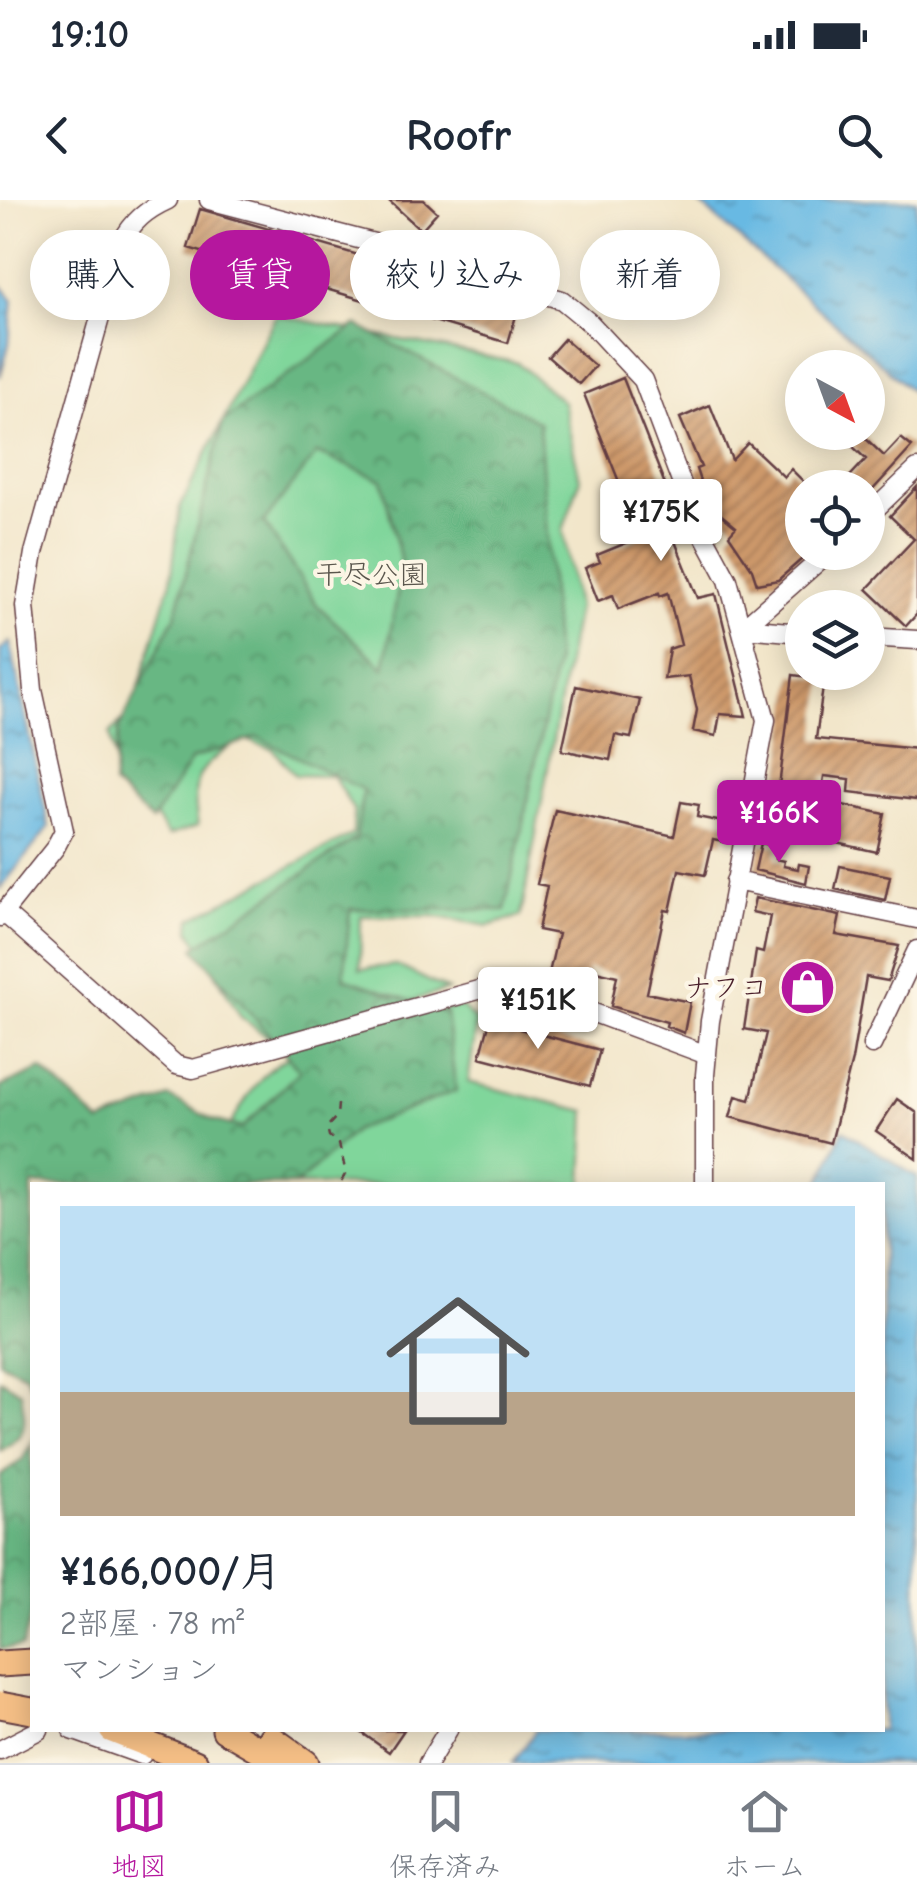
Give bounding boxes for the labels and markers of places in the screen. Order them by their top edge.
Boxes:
pin: ¥175K [591,479,731,564]
pin: ¥166K [709,780,849,865]
shop icon: ナフコ [777,957,837,1017]
pin: ¥151K [468,967,608,1052]
place label: ナフコ [684,972,768,1004]

